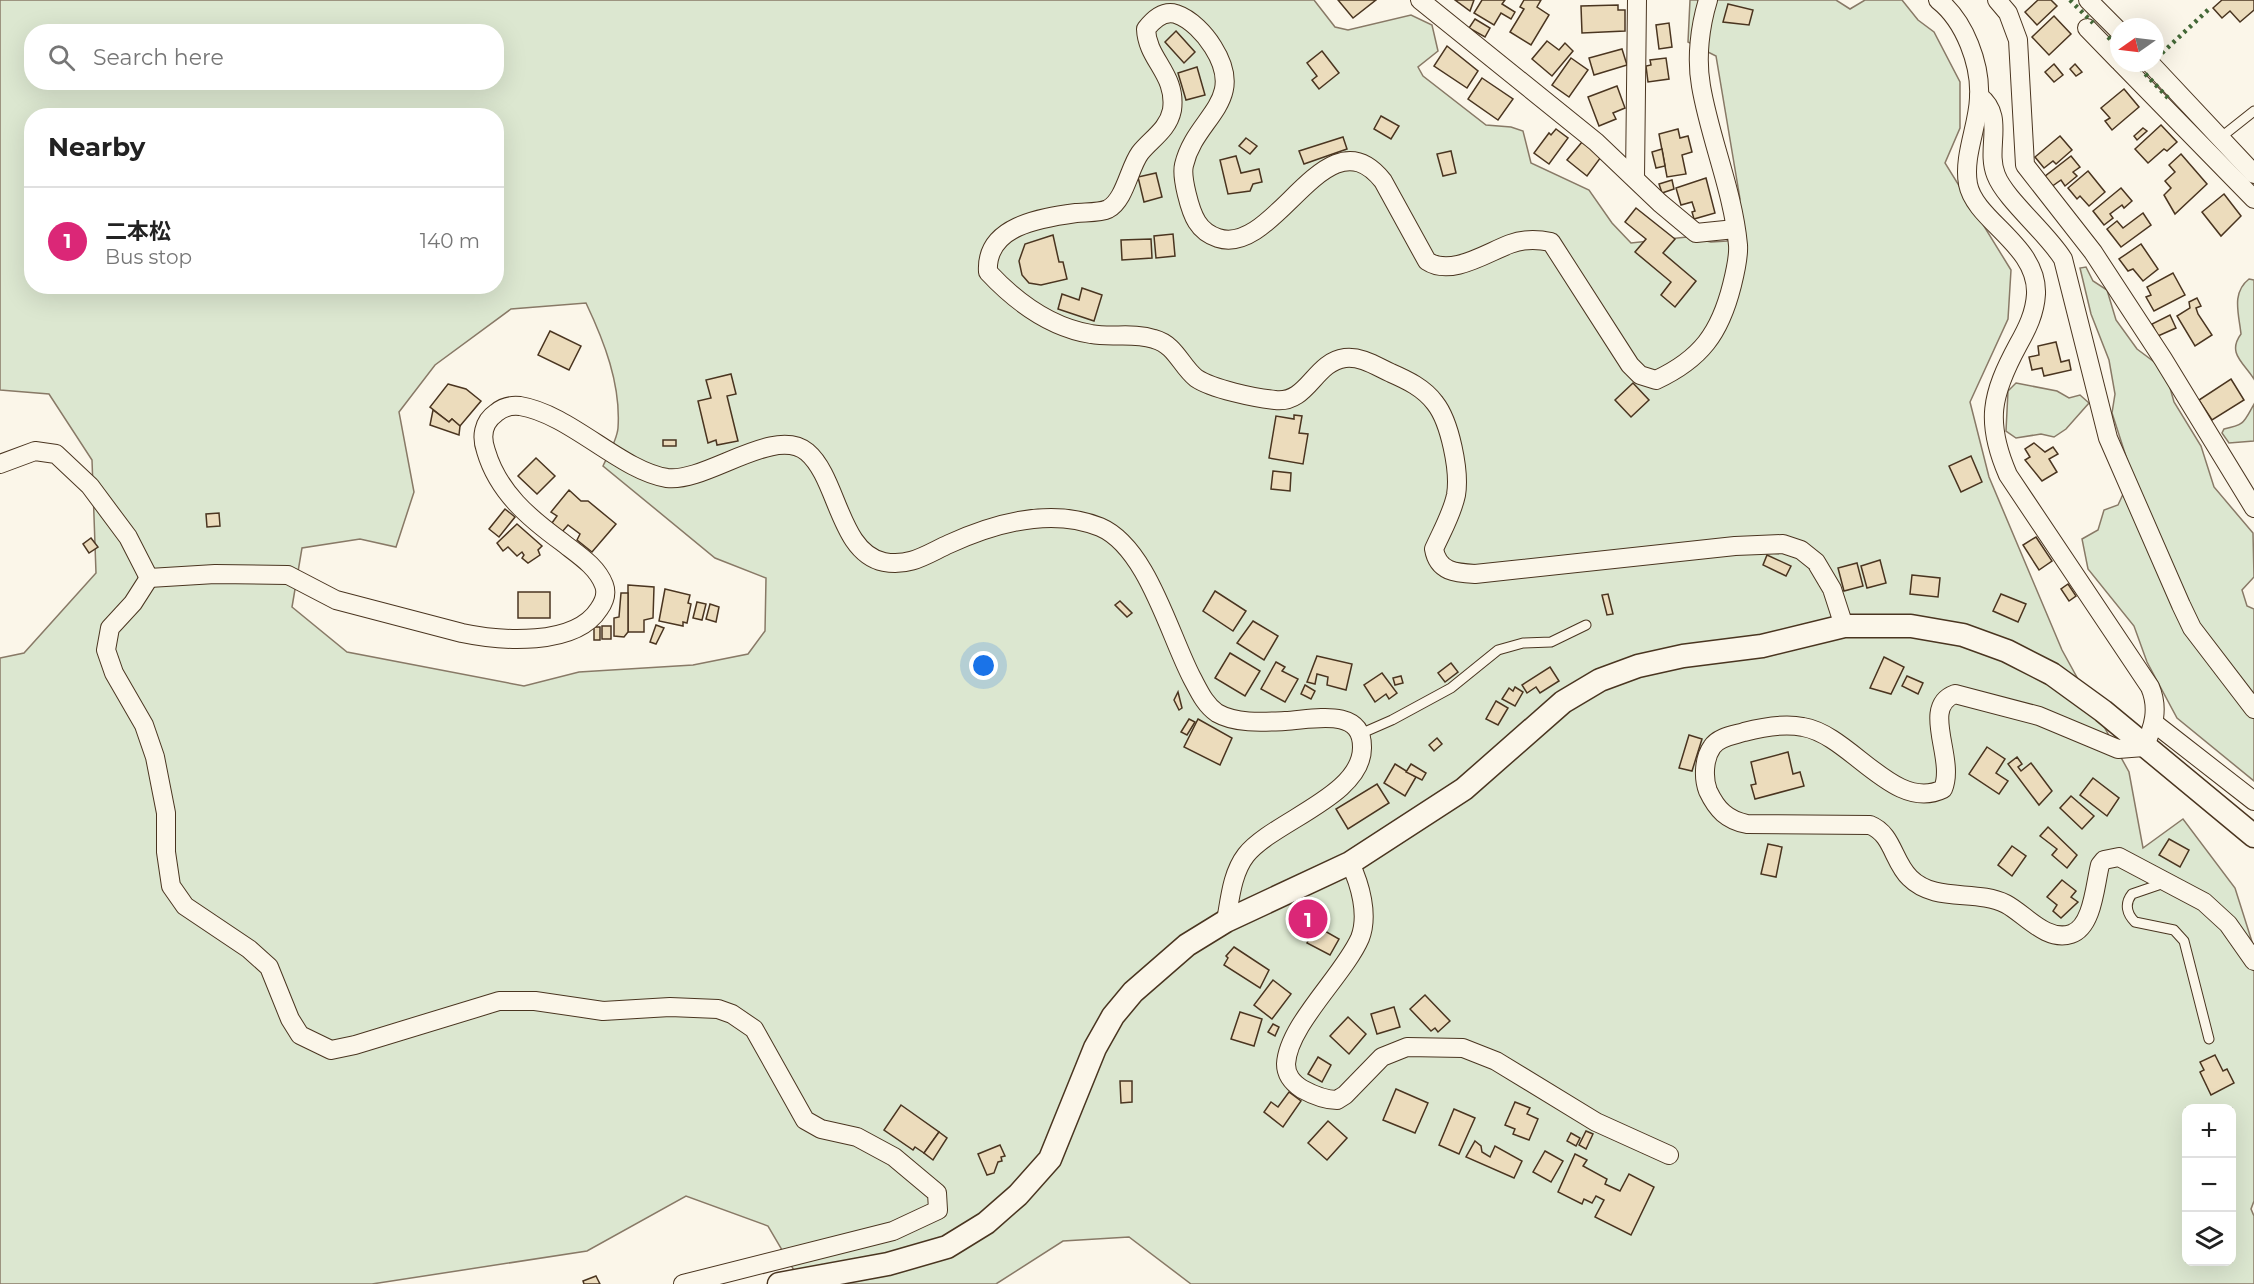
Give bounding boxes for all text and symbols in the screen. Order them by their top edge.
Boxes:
north arrow [2110,18,2164,72]
search box [24,24,504,90]
icon: search [45,41,78,74]
text: Search here [93,44,224,71]
text: Nearby [48,131,145,163]
text: 二本松 [105,218,171,245]
text: 1 [64,229,71,253]
text: 140 m [420,229,480,253]
text: Bus stop [105,245,192,269]
your location [969,651,998,680]
pin: 1 [1288,896,1328,942]
map controls [2182,1104,2236,1266]
button: + [2182,1104,2236,1158]
button: − [2182,1158,2236,1212]
button: layers [2182,1212,2236,1266]

